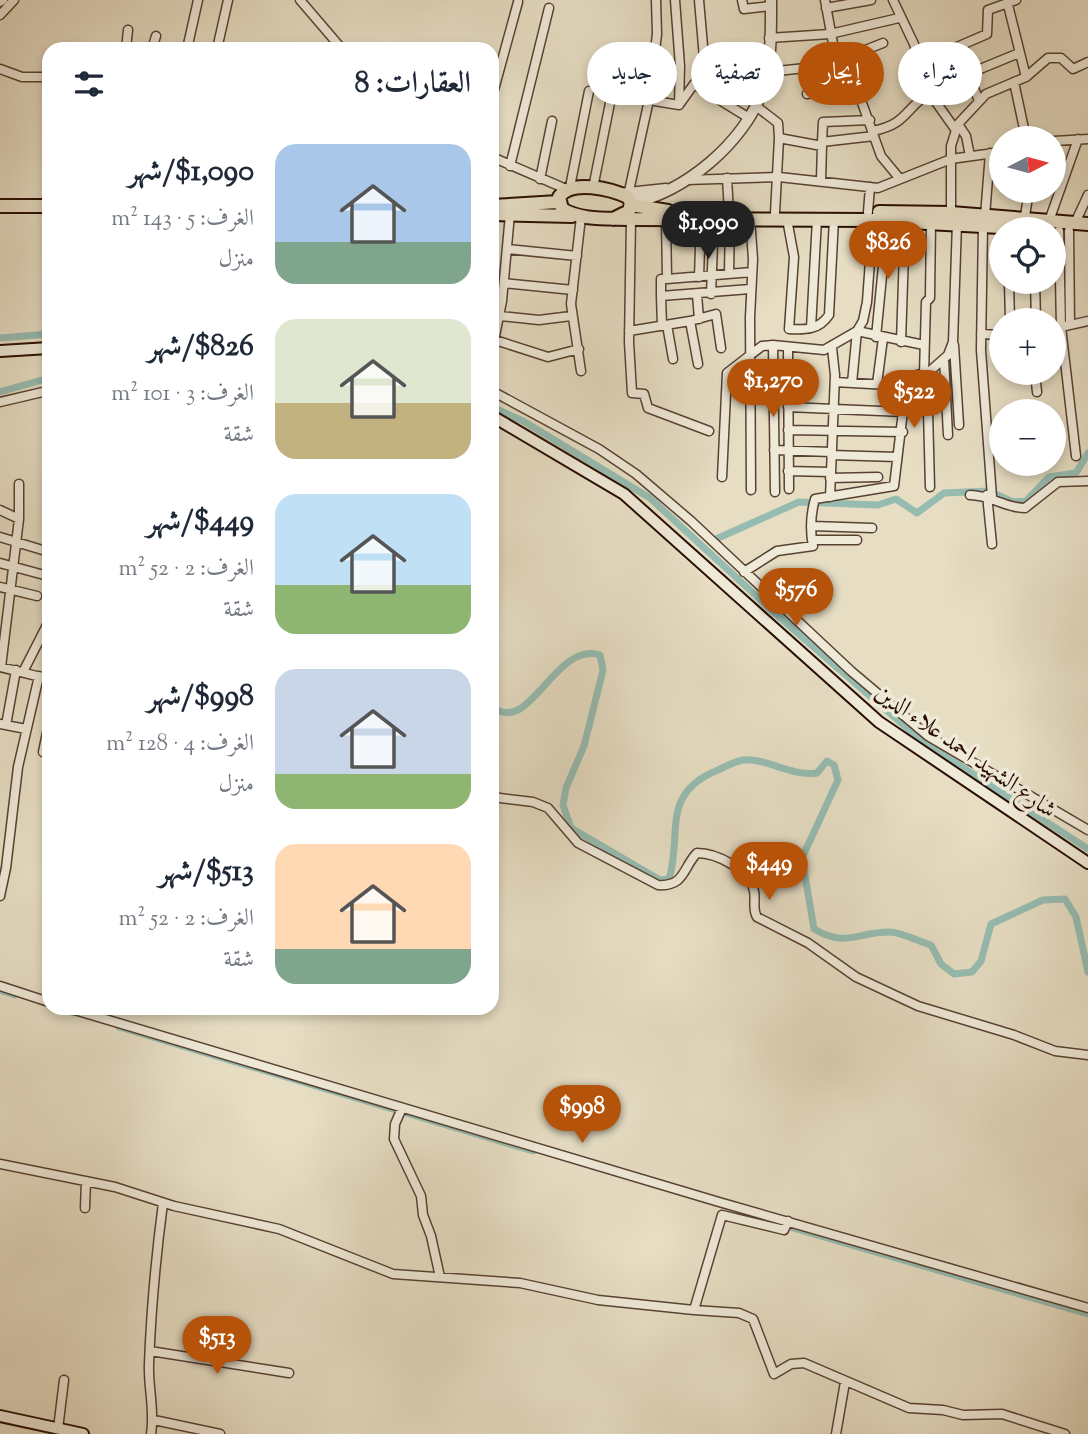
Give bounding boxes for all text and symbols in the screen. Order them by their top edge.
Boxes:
chip: جديد [587,42,677,105]
chip: تصفية [691,42,784,105]
chip: إيجار [798,42,884,105]
chip: شراء [898,42,982,105]
text: العقارات: 8 [355,63,471,106]
icon: filters [70,65,108,103]
north arrow [989,126,1066,203]
map controls [989,126,1066,476]
text: $1,090/شهر [128,151,254,194]
icon: home [331,172,415,256]
pin: $1,090 [651,202,765,261]
text: الغرف: 5 · 143 m² [111,203,254,236]
text: $1,090 [678,207,738,240]
button: locate [989,217,1066,294]
pin: $826 [847,222,929,281]
text: $826 [865,227,911,260]
text: منزل [219,244,254,277]
button: + [989,308,1066,385]
text: $826/شهر [147,326,254,369]
icon: home [331,347,415,431]
pin: $1,270 [716,360,830,419]
text: $1,270 [743,365,803,398]
pin: $522 [873,370,955,430]
text: $522 [893,376,935,409]
text: الغرف: 3 · 101 m² [111,378,254,411]
button: − [989,399,1066,476]
text: شقة [224,419,254,452]
text: $449/شهر [147,501,254,544]
icon: home [331,522,415,606]
text: الغرف: 2 · 52 m² [118,553,254,586]
pin: $576 [755,568,837,628]
text: $576 [774,574,818,607]
text: شقة [224,594,254,627]
text: $998/شهر [147,676,254,719]
street label: شارع الشهيد احمد علاء الدين [867,676,1063,828]
icon: home [331,697,415,781]
text: الغرف: 4 · 128 m² [106,728,254,761]
text: منزل [219,769,254,802]
pin: $449 [728,842,810,902]
text: $449 [746,848,792,881]
text: $513/شهر [159,851,254,894]
icon: home [331,872,415,956]
text: الغرف: 2 · 52 m² [118,903,254,936]
text: شقة [224,944,254,977]
pin: $998 [541,1086,623,1145]
text: $998 [559,1091,605,1124]
pin: $513 [176,1316,258,1376]
text: $513 [198,1322,236,1355]

